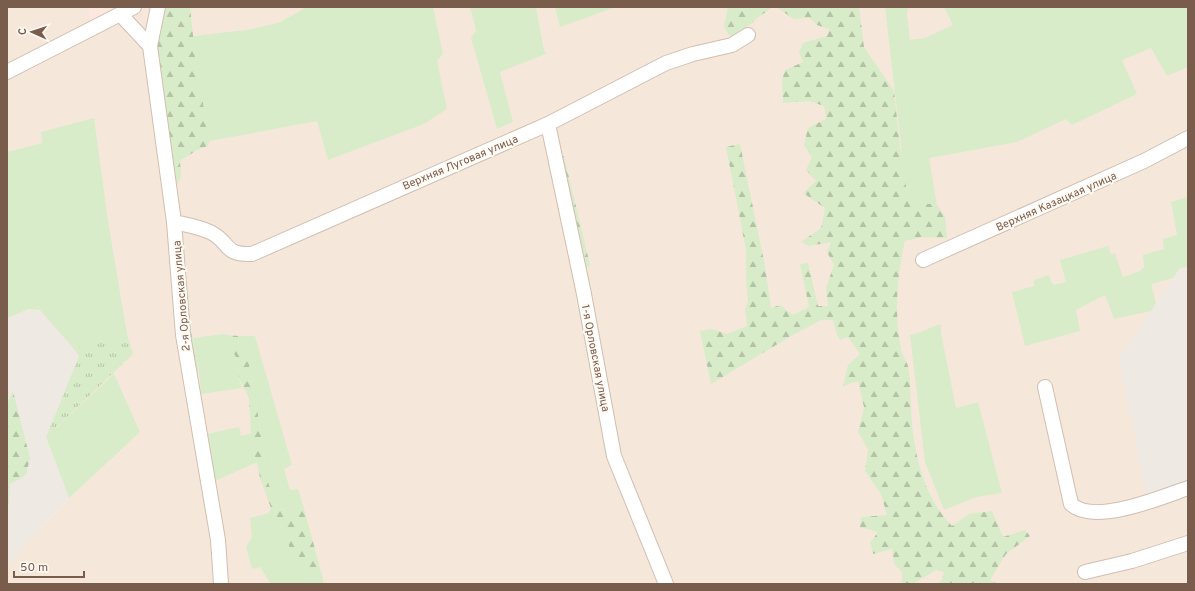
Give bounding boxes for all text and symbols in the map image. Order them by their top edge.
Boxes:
north arrow [12,12,52,52]
text: С [16,28,30,35]
street label: Верхняя Луговая улица [400,132,520,194]
street label: Верхняя Казацкая улица [994,169,1119,235]
street label: 2-я Орловская улица [170,240,194,352]
street label: 1-я Орловская улица [578,303,612,413]
scale bar [14,553,84,579]
text: 50 m [20,560,48,576]

